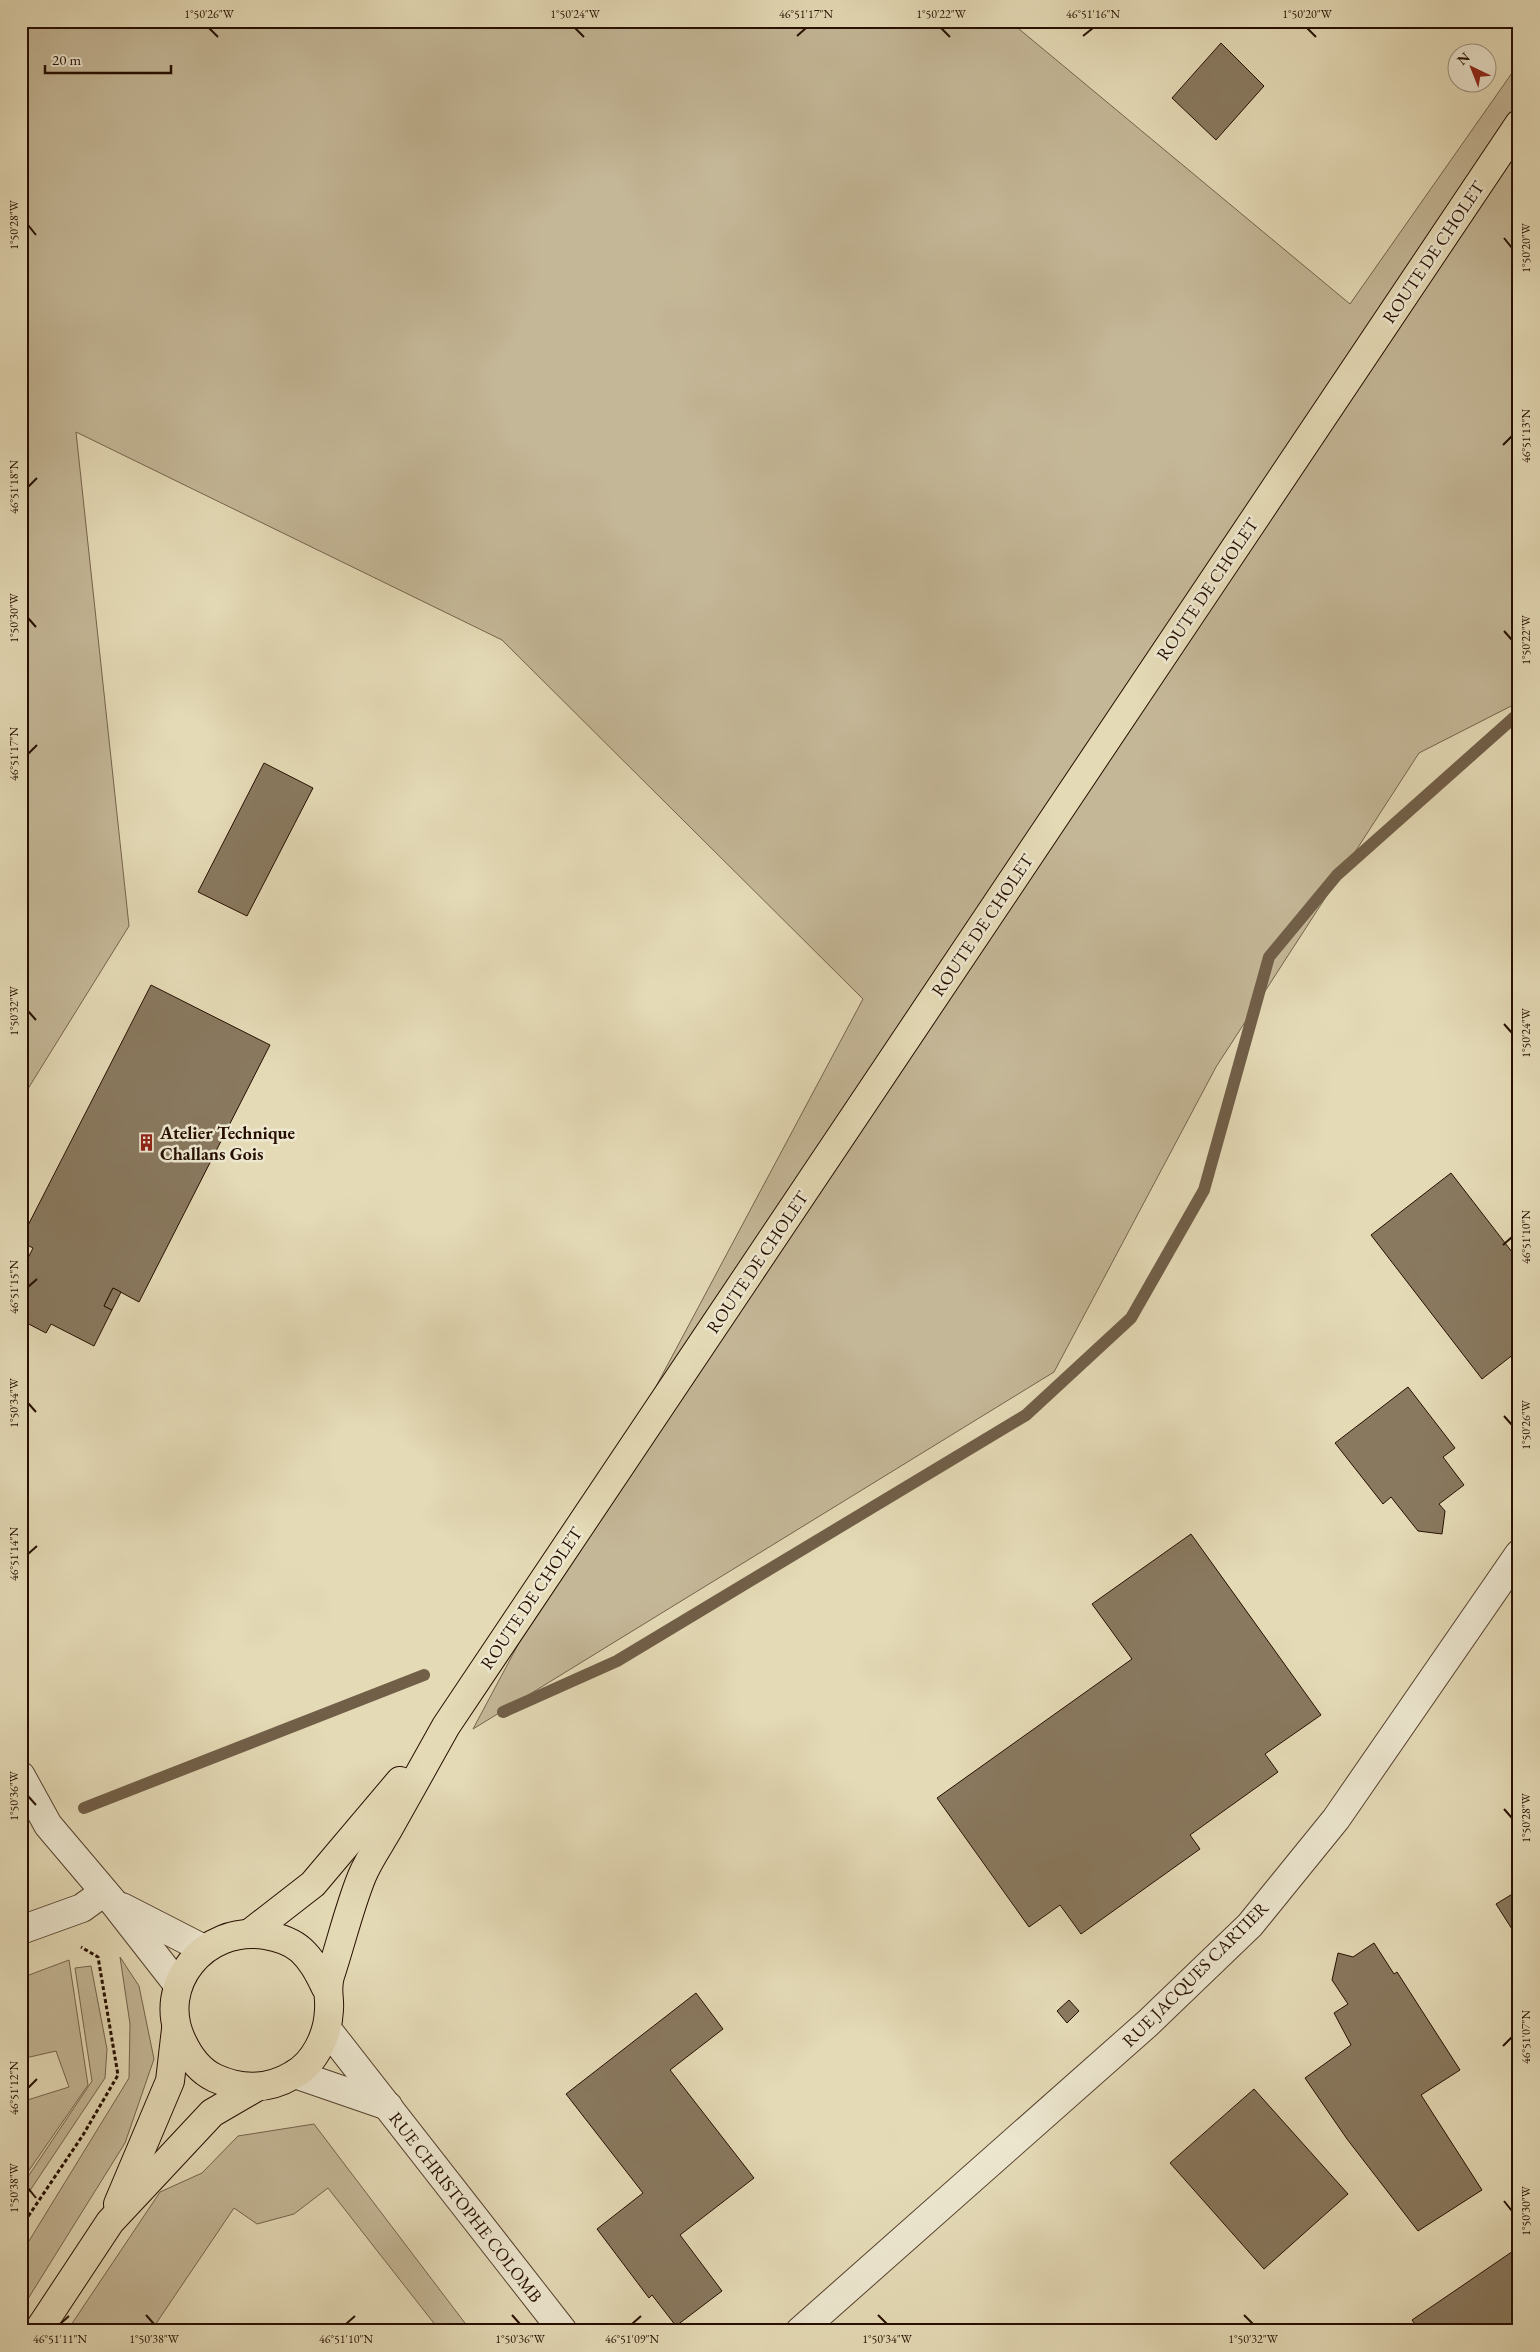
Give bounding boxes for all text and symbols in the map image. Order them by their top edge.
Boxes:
text: 1°50'26"W [184,6,235,22]
text: 1°50'24"W [550,6,601,22]
text: 46°51'17"N [779,6,833,22]
text: 1°50'22"W [916,6,967,22]
text: 46°51'16"N [1066,6,1120,22]
text: 1°50'20"W [1282,6,1333,22]
scale bar [45,42,171,74]
north arrow [1448,42,1498,92]
text: N [1453,48,1474,69]
text: 20 m [52,50,81,69]
street label: ROUTE DE CHOLET [1377,176,1490,328]
text: 1°50'28"W [6,199,22,250]
text: 1°50'20"W [1518,222,1534,273]
text: 46°51'13"N [1518,409,1534,463]
text: 46°51'18"N [6,460,22,514]
street label: ROUTE DE CHOLET [1151,513,1264,665]
text: 1°50'30"W [6,592,22,643]
text: 1°50'22"W [1518,614,1534,665]
text: 46°51'17"N [6,727,22,781]
street label: ROUTE DE CHOLET [926,849,1039,1001]
text: 1°50'32"W [6,985,22,1036]
text: 1°50'24"W [1518,1007,1534,1058]
place label: Atelier Technique Challans Gois [159,1121,295,1165]
building icon: Atelier Technique Challans Gois [136,1132,156,1152]
street label: ROUTE DE CHOLET [701,1186,814,1338]
text: 46°51'10"N [1518,1210,1534,1264]
text: 46°51'15"N [6,1260,22,1314]
text: 1°50'34"W [6,1377,22,1428]
text: 1°50'26"W [1518,1399,1534,1450]
street label: ROUTE DE CHOLET [475,1522,588,1674]
text: 46°51'14"N [6,1527,22,1581]
text: 1°50'36"W [6,1770,22,1821]
text: 1°50'28"W [1518,1792,1534,1843]
street label: RUE JACQUES CARTIER [1117,1896,1273,2052]
text: 46°51'07"N [1518,2010,1534,2064]
text: 46°51'12"N [6,2061,22,2115]
street label: RUE CHRISTOPHE COLOMB [384,2107,548,2307]
text: 1°50'38"W [6,2162,22,2213]
text: 1°50'30"W [1518,2185,1534,2236]
text: 46°51'11"N [33,2331,87,2347]
text: 1°50'38"W [129,2331,180,2347]
text: 46°51'10"N [319,2331,373,2347]
text: 1°50'36"W [495,2331,546,2347]
text: 46°51'09"N [605,2331,659,2347]
text: 1°50'34"W [862,2331,913,2347]
text: 1°50'32"W [1228,2331,1279,2347]

